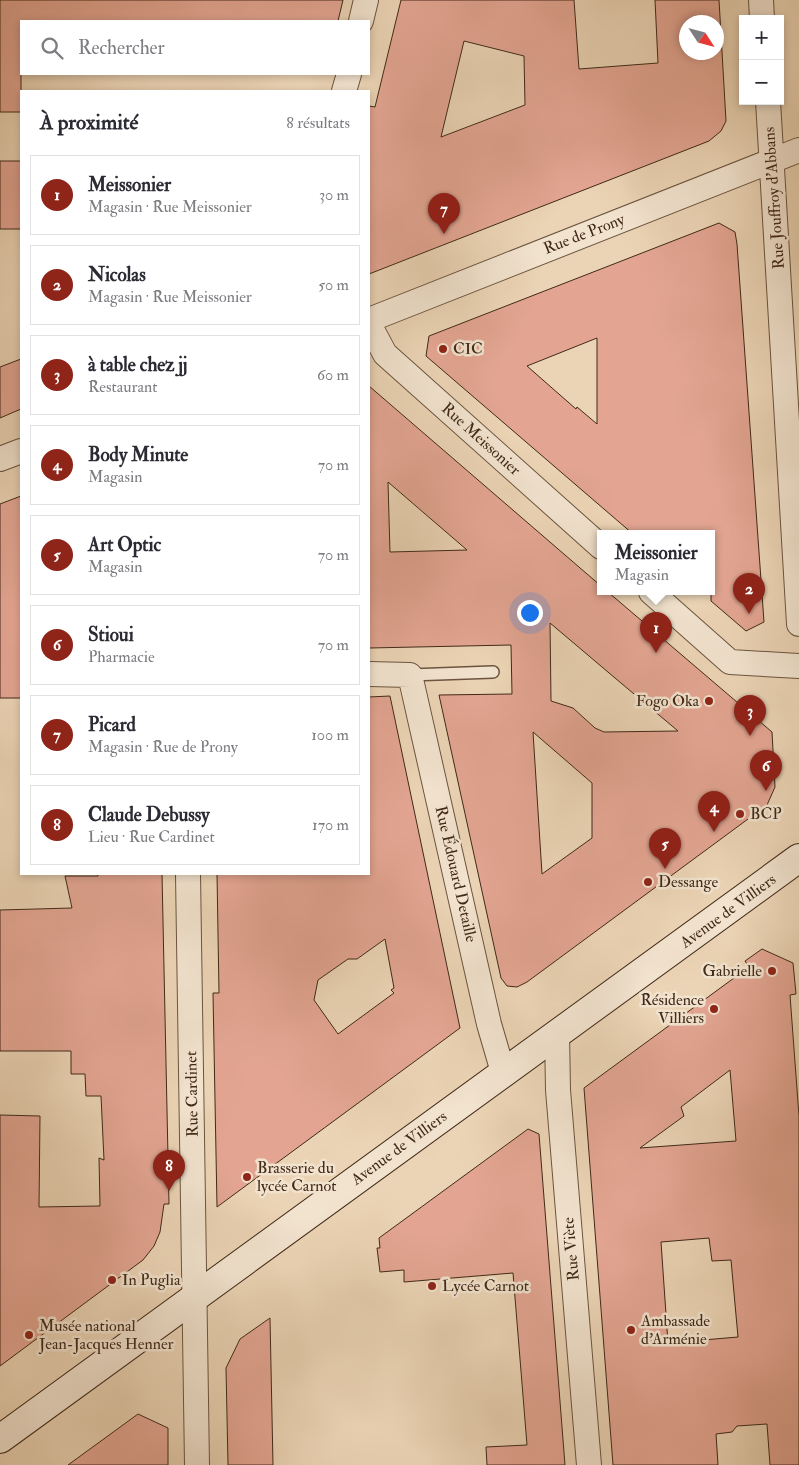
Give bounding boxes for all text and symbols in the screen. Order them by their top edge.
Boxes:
north arrow [679,15,724,60]
map controls [739,15,784,105]
button: + [739,15,784,60]
search box [20,20,370,75]
icon: search [38,34,66,62]
text: Rechercher [78,36,165,60]
button: − [739,60,784,105]
text: À proximité [40,109,138,136]
text: 8 résultats [286,113,350,133]
street label: Rue Jouffroy d'Abbans [759,126,790,270]
text: Meissonier [88,173,171,197]
text: 1 [54,185,60,205]
text: 30 m [319,185,349,205]
pin: 7 [428,193,460,234]
text: Magasin · Rue Meissonier [88,197,252,217]
street label: Rue de Prony [541,209,628,259]
text: Nicolas [88,263,146,287]
text: 2 [53,275,61,295]
text: 50 m [318,275,349,295]
text: Magasin · Rue Meissonier [88,287,252,307]
place label: CIC [453,339,483,359]
marker: CIC [437,343,449,355]
text: à table chez jj [88,353,187,377]
text: 3 [54,365,60,385]
text: 60 m [317,365,349,385]
text: Restaurant [88,377,157,397]
street label: Rue Meissonier [437,398,525,480]
text: Body Minute [88,443,188,467]
text: 4 [53,455,61,475]
text: 70 m [318,455,349,475]
text: Magasin [88,467,142,487]
popup [597,530,715,595]
text: Art Optic [88,533,161,557]
text: Meissonier [614,541,698,565]
text: 5 [53,545,61,565]
text: 70 m [318,545,349,565]
text: Magasin [88,557,142,577]
text: Magasin [614,565,669,585]
pin: 2 [733,573,765,614]
your location [517,600,543,626]
pin: 1 [640,612,672,653]
text: Stioui [88,623,134,647]
text: 6 [53,635,61,655]
text: 70 m [318,635,349,655]
text: Pharmacie [88,647,155,667]
place label: Fogo Oka [636,691,699,711]
marker: Fogo Oka [703,695,715,707]
pin: 3 [734,695,766,736]
text: Picard [88,713,136,737]
text: 7 [53,725,61,745]
text: 100 m [311,725,349,745]
text: Magasin · Rue de Prony [88,737,238,757]
pin: 6 [750,750,782,791]
pin: 4 [698,791,730,832]
text: Claude Debussy [88,803,210,827]
street label: Rue Édouard Detaille [431,804,482,944]
place label: BCP [750,804,782,824]
marker: BCP [734,808,746,820]
text: 8 [53,815,61,835]
text: 170 m [312,815,349,835]
text: Lieu · Rue Cardinet [88,827,215,847]
pin: 5 [649,828,681,869]
street label: Avenue de Villiers [675,870,780,953]
place label: Dessange [658,872,718,892]
marker: Dessange [642,876,654,888]
place label: Gabrielle [703,961,762,981]
marker: Gabrielle [766,965,778,977]
place label: Résidence Villiers [640,990,704,1028]
marker: Résidence Villiers [708,1003,720,1015]
street label: Rue Cardinet [181,1051,203,1137]
street label: Avenue de Villiers [346,1107,451,1190]
pin: 8 [153,1150,185,1191]
place label: Brasserie du lycée Carnot [257,1158,336,1196]
marker: Brasserie du lycée Carnot [241,1171,253,1183]
street label: Rue Viète [558,1216,584,1282]
place label: In Puglia [122,1270,181,1290]
marker: In Puglia [106,1274,118,1286]
place label: Lycée Carnot [442,1276,529,1296]
marker: Lycée Carnot [426,1280,438,1292]
place label: Ambassade d'Arménie [640,1311,710,1349]
place label: Musée national Jean-Jacques Henner [38,1316,174,1355]
marker: Ambassade d'Arménie [625,1324,637,1336]
marker: Musée national Jean-Jacques Henner [23,1329,35,1341]

